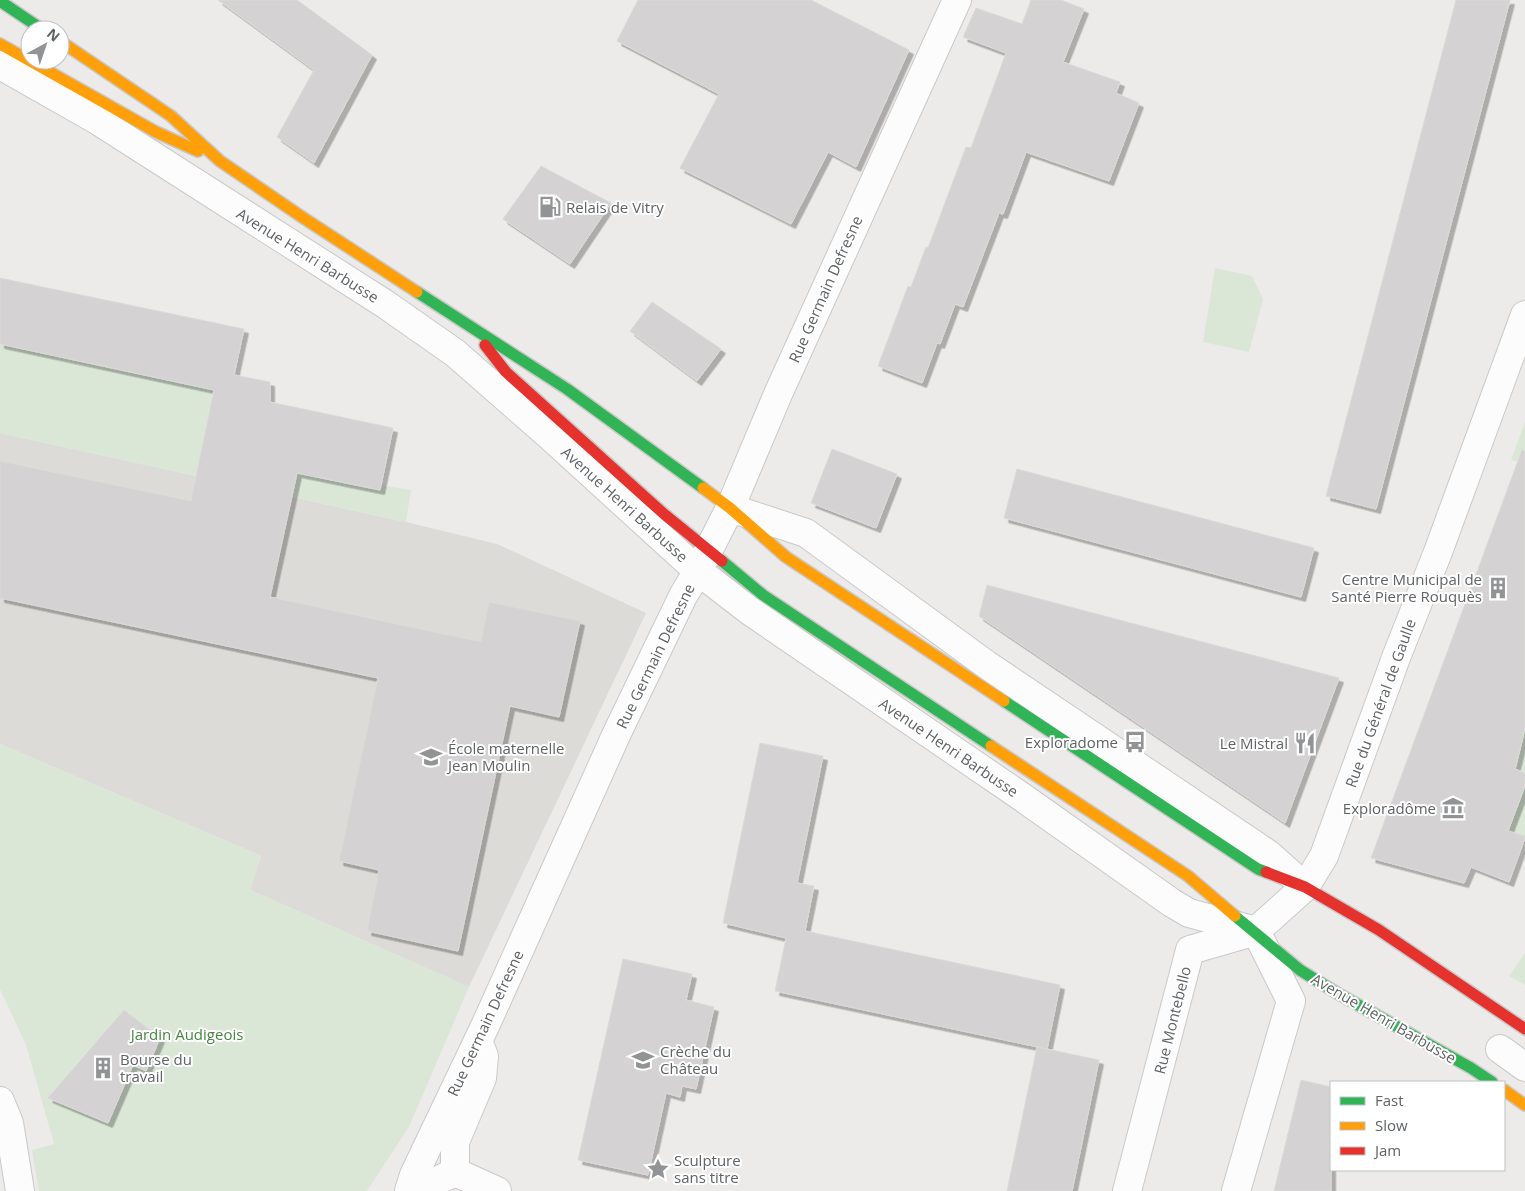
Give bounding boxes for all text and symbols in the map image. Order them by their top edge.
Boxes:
north arrow [20,20,70,70]
text: N [43,24,64,46]
fuel station icon: Relais de Vitry [537,194,563,220]
place label: Relais de Vitry [566,197,664,217]
street label: Avenue Henri Barbusse [233,203,383,307]
street label: Rue Germain Defresne [784,212,866,366]
street label: Avenue Henri Barbusse [557,442,693,566]
place label: Centre Municipal de Santé Pierre Rouquès [1331,569,1482,606]
building icon: Centre Municipal de Santé Pierre Rouquès [1485,575,1511,601]
street label: Rue Germain Defresne [611,580,699,732]
street label: Rue du Général de Gaulle [1340,616,1420,790]
street label: Avenue Henri Barbusse [875,693,1023,801]
bus stop icon: Exploradome [1122,729,1148,755]
restaurant icon: Le Mistral [1292,730,1318,756]
place label: Exploradome [1025,732,1118,752]
place label: Le Mistral [1220,733,1288,753]
place label: École maternelle Jean Moulin [446,738,564,775]
school or university icon: École maternelle Jean Moulin [418,744,444,770]
museum icon: Exploradôme [1440,795,1466,821]
place label: Exploradôme [1343,798,1436,818]
street label: Rue Germain Defresne [442,947,528,1099]
street label: Rue Montebello [1149,964,1195,1076]
street label: Avenue Henri Barbusse [1308,968,1460,1068]
park label: Jardin Audigeois [129,1024,243,1044]
place label: Crèche du Château [660,1041,731,1078]
school or university icon: Crèche du Château [630,1047,656,1073]
place label: Bourse du travail [120,1049,192,1086]
building icon: Bourse du travail [90,1055,116,1081]
legend [1330,1081,1505,1171]
text: Fast [1375,1090,1404,1110]
text: Slow [1375,1115,1408,1135]
text: Jam [1373,1140,1401,1160]
place label: Sculpture sans titre [674,1150,741,1187]
place icon: Sculpture sans titre [645,1156,671,1182]

